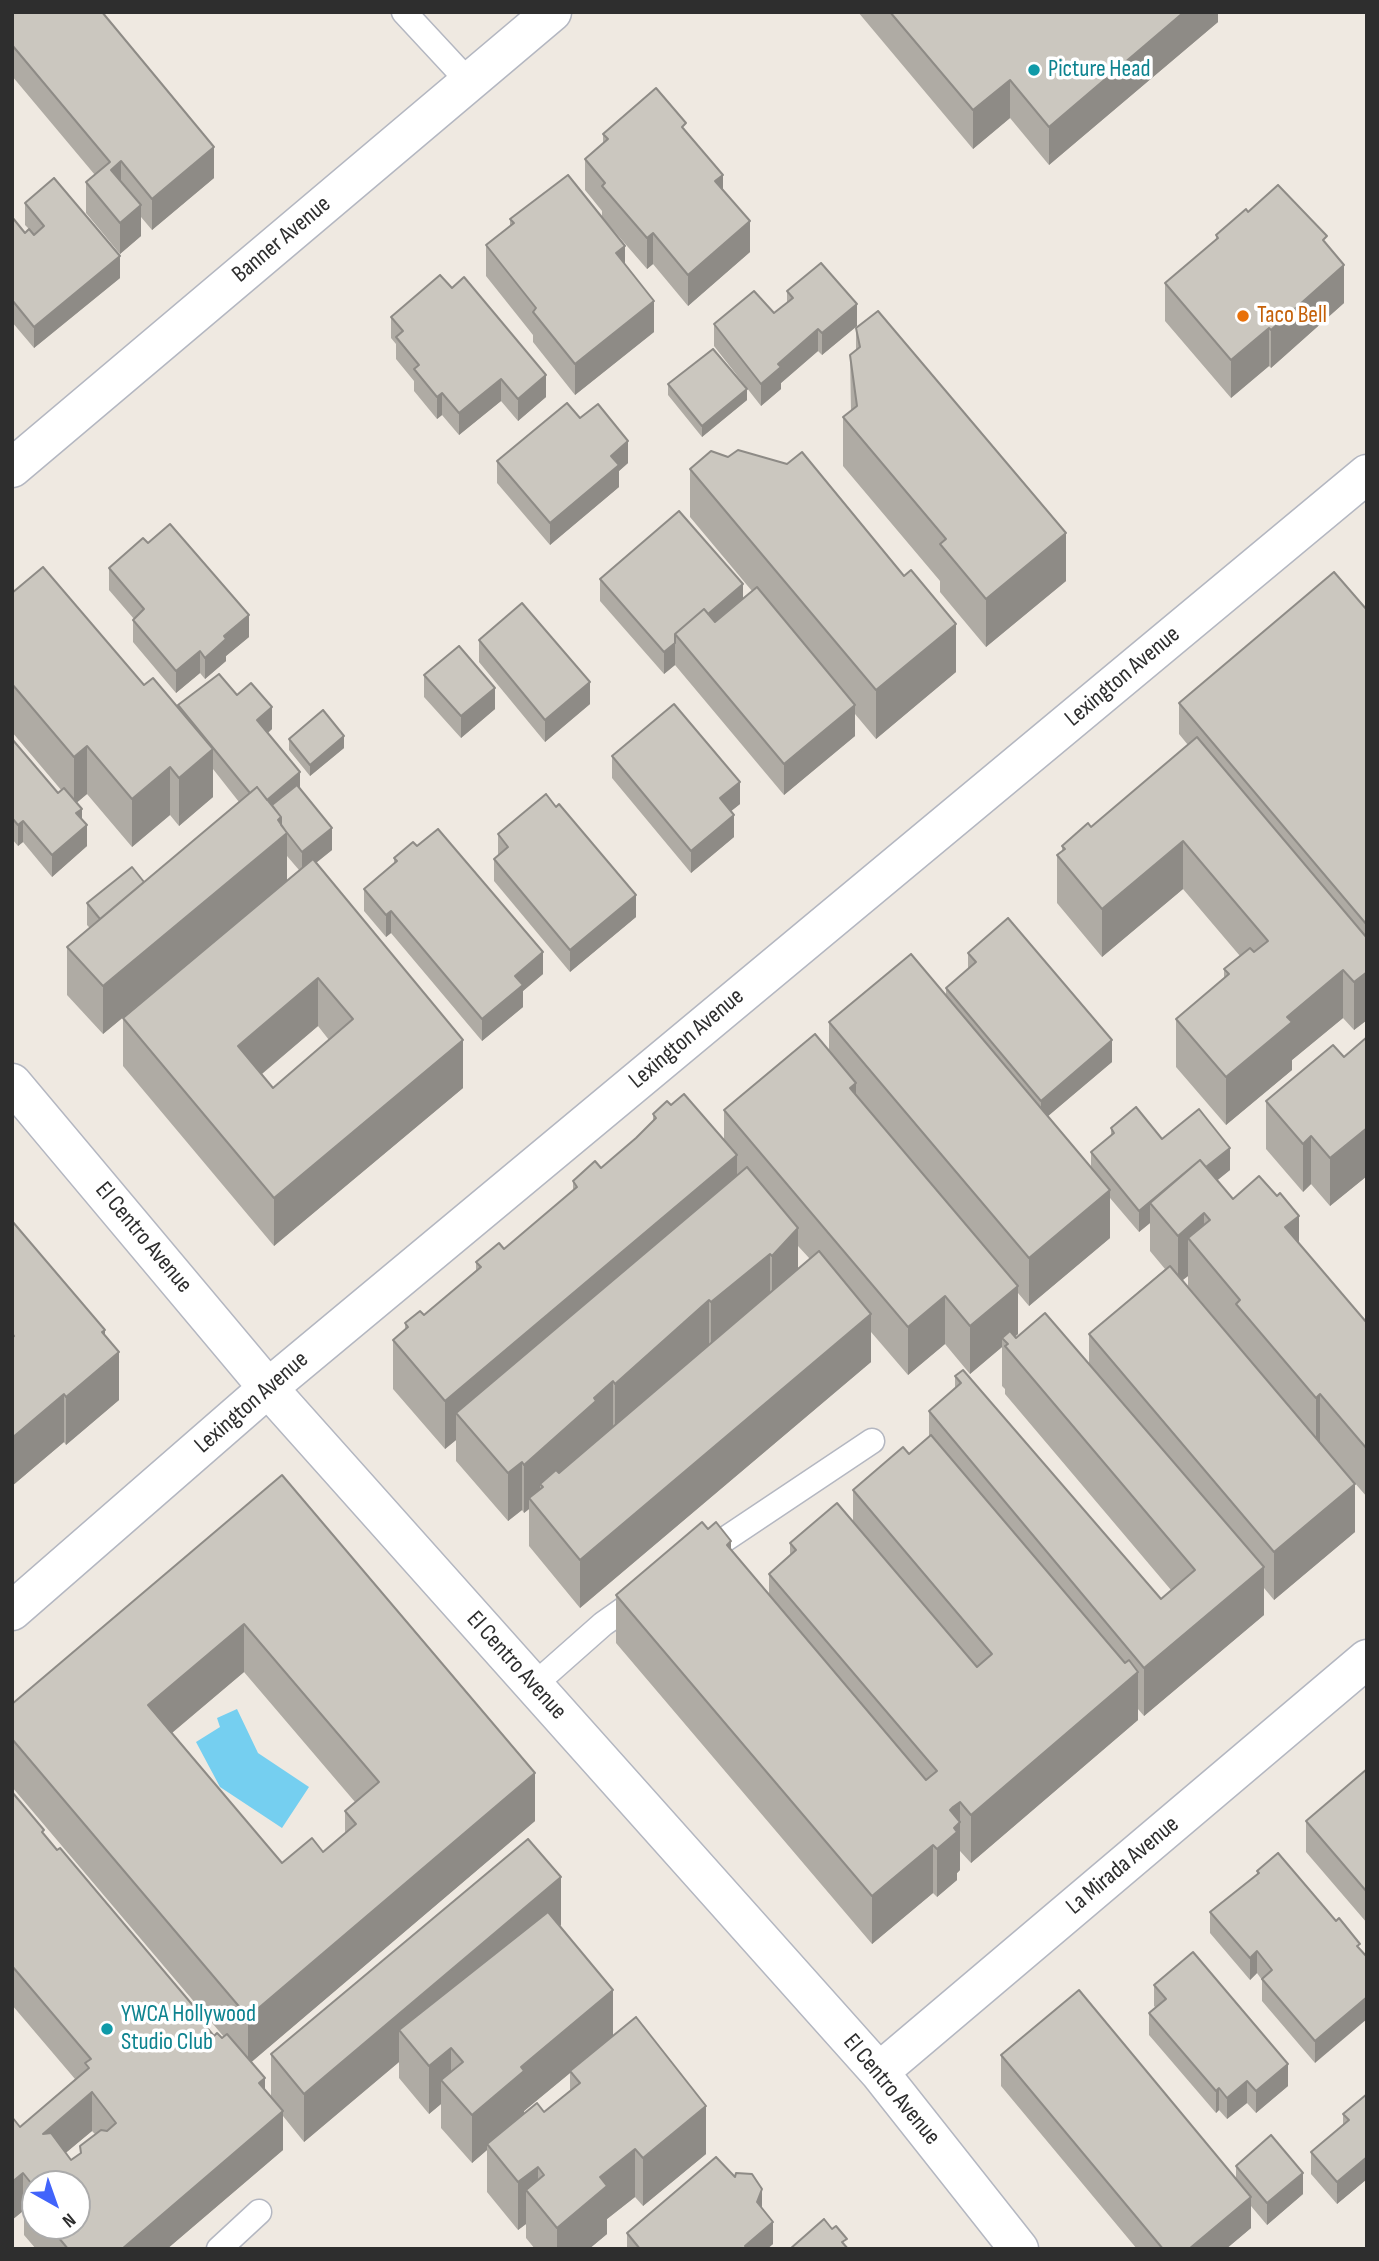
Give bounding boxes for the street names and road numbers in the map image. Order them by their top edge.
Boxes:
street label: Banner Avenue [227,191,337,289]
street label: Lexington Avenue [1060,621,1186,733]
street label: Lexington Avenue [624,983,750,1095]
street label: El Centro Avenue [88,1177,198,1299]
street label: Lexington Avenue [189,1346,315,1460]
street label: El Centro Avenue [460,1606,572,1726]
street label: La Mirada Avenue [1061,1811,1185,1921]
street label: El Centro Avenue [836,2029,946,2151]

